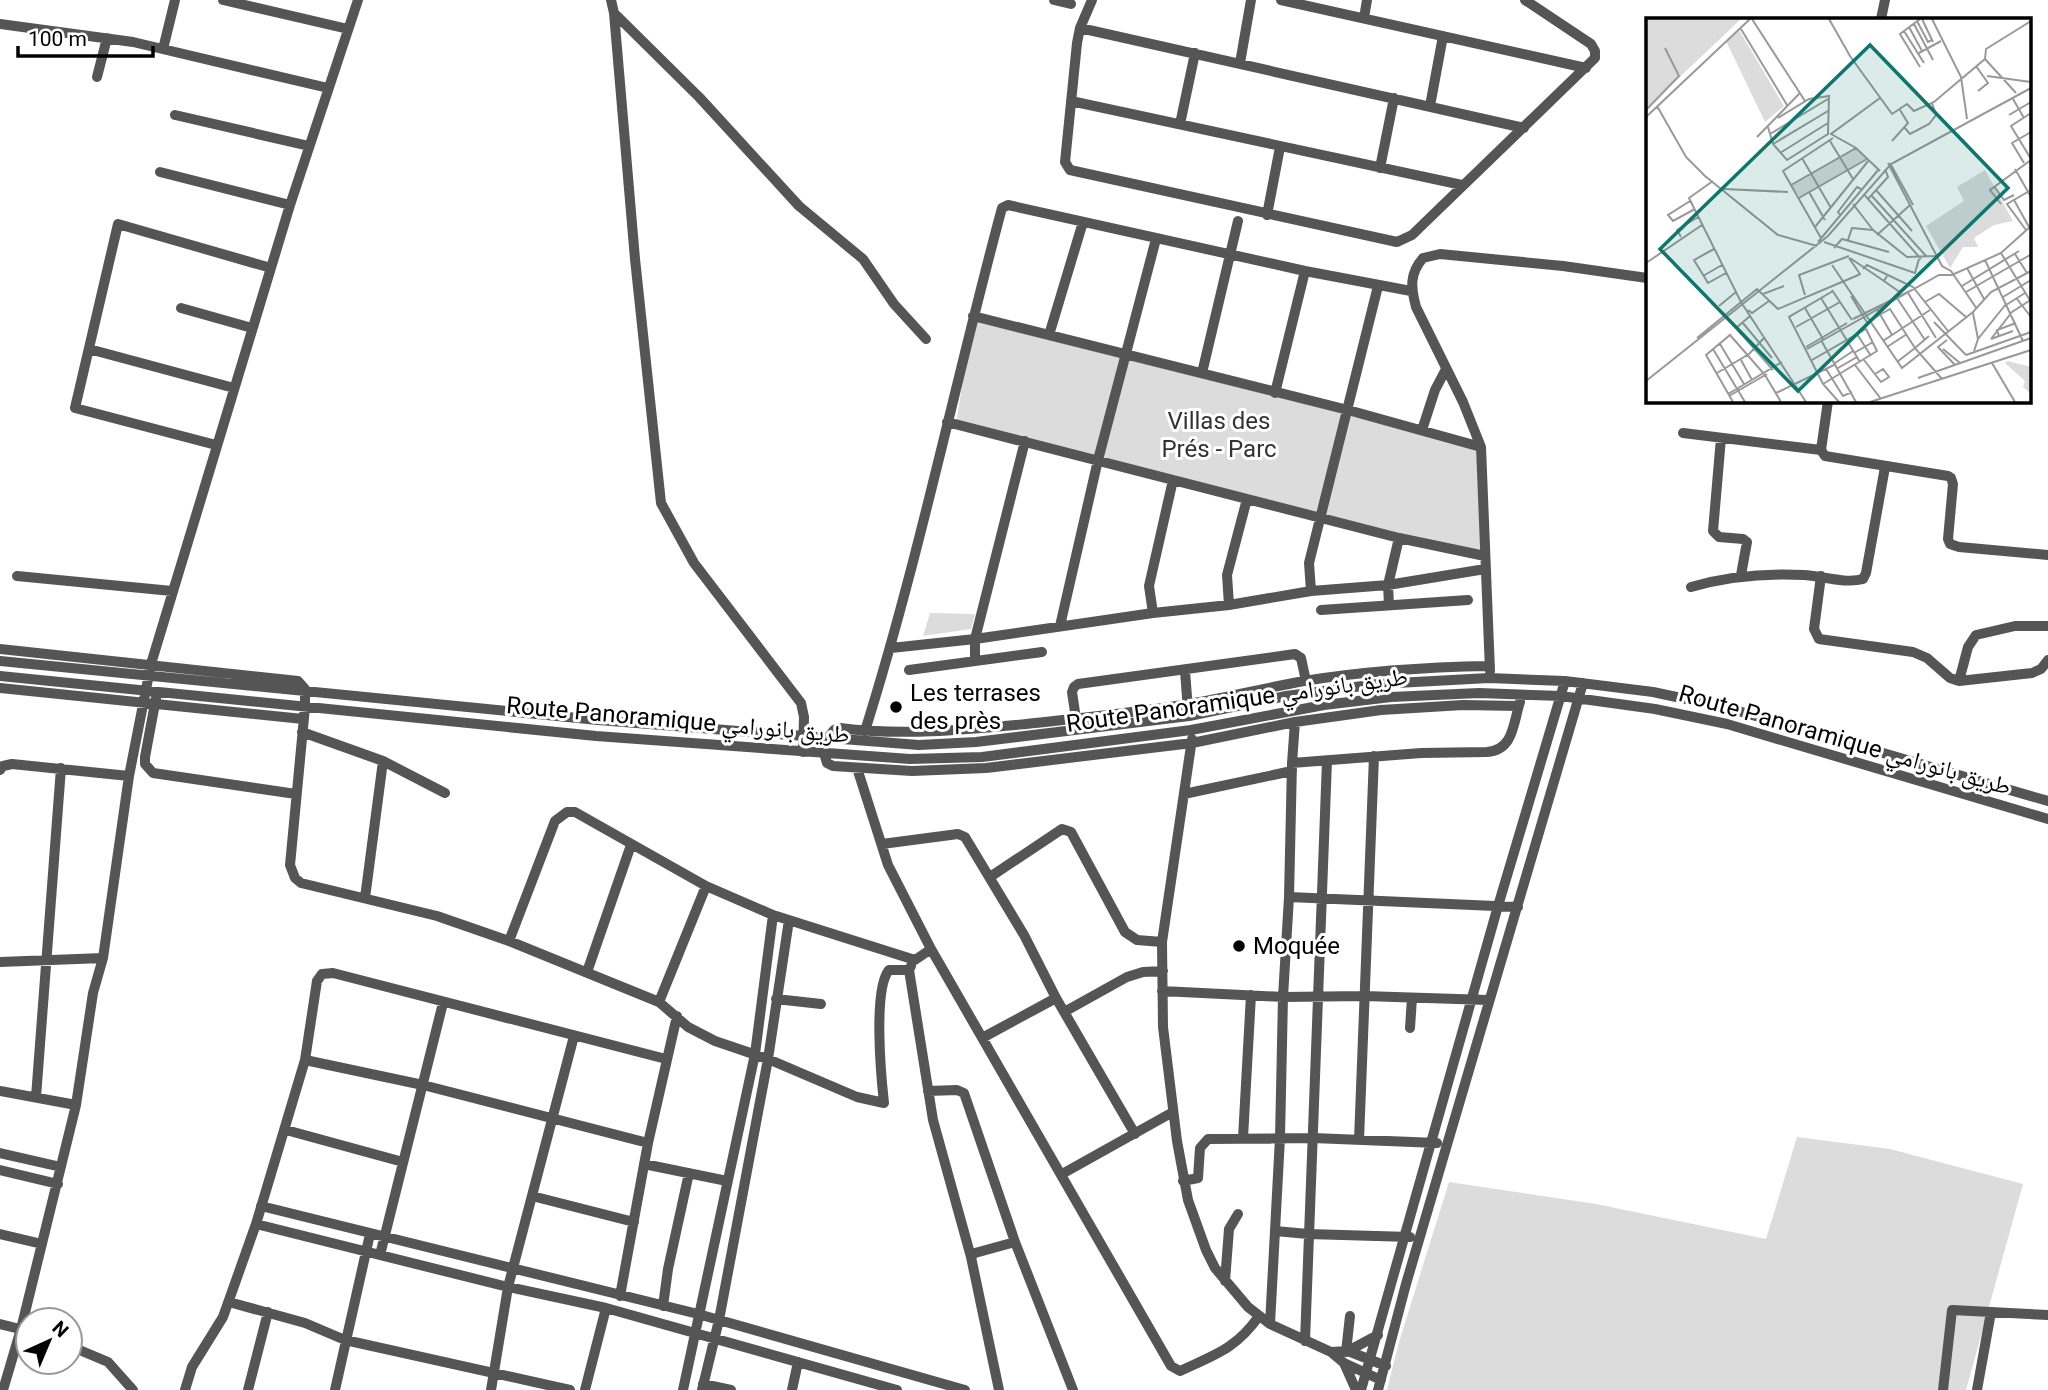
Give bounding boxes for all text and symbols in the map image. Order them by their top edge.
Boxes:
scale bar [18,14,152,58]
inset map [1646,18,2030,402]
text: 100 m [28,27,87,51]
park label: Villas des Prés - Parc [1161,407,1277,463]
street label: Route Panoramique طريق بانورامي [1065,662,1410,743]
place label: Les terrases des près [910,679,1041,735]
street label: Route Panoramique طريق بانورامي [1674,679,2014,806]
street label: Route Panoramique طريق بانورامي [505,691,851,754]
marker: Les terrases des près [888,699,904,715]
place label: Moquée [1253,932,1340,960]
marker: Moquée [1231,938,1247,954]
north arrow [14,1306,84,1376]
text: N [48,1316,73,1342]

